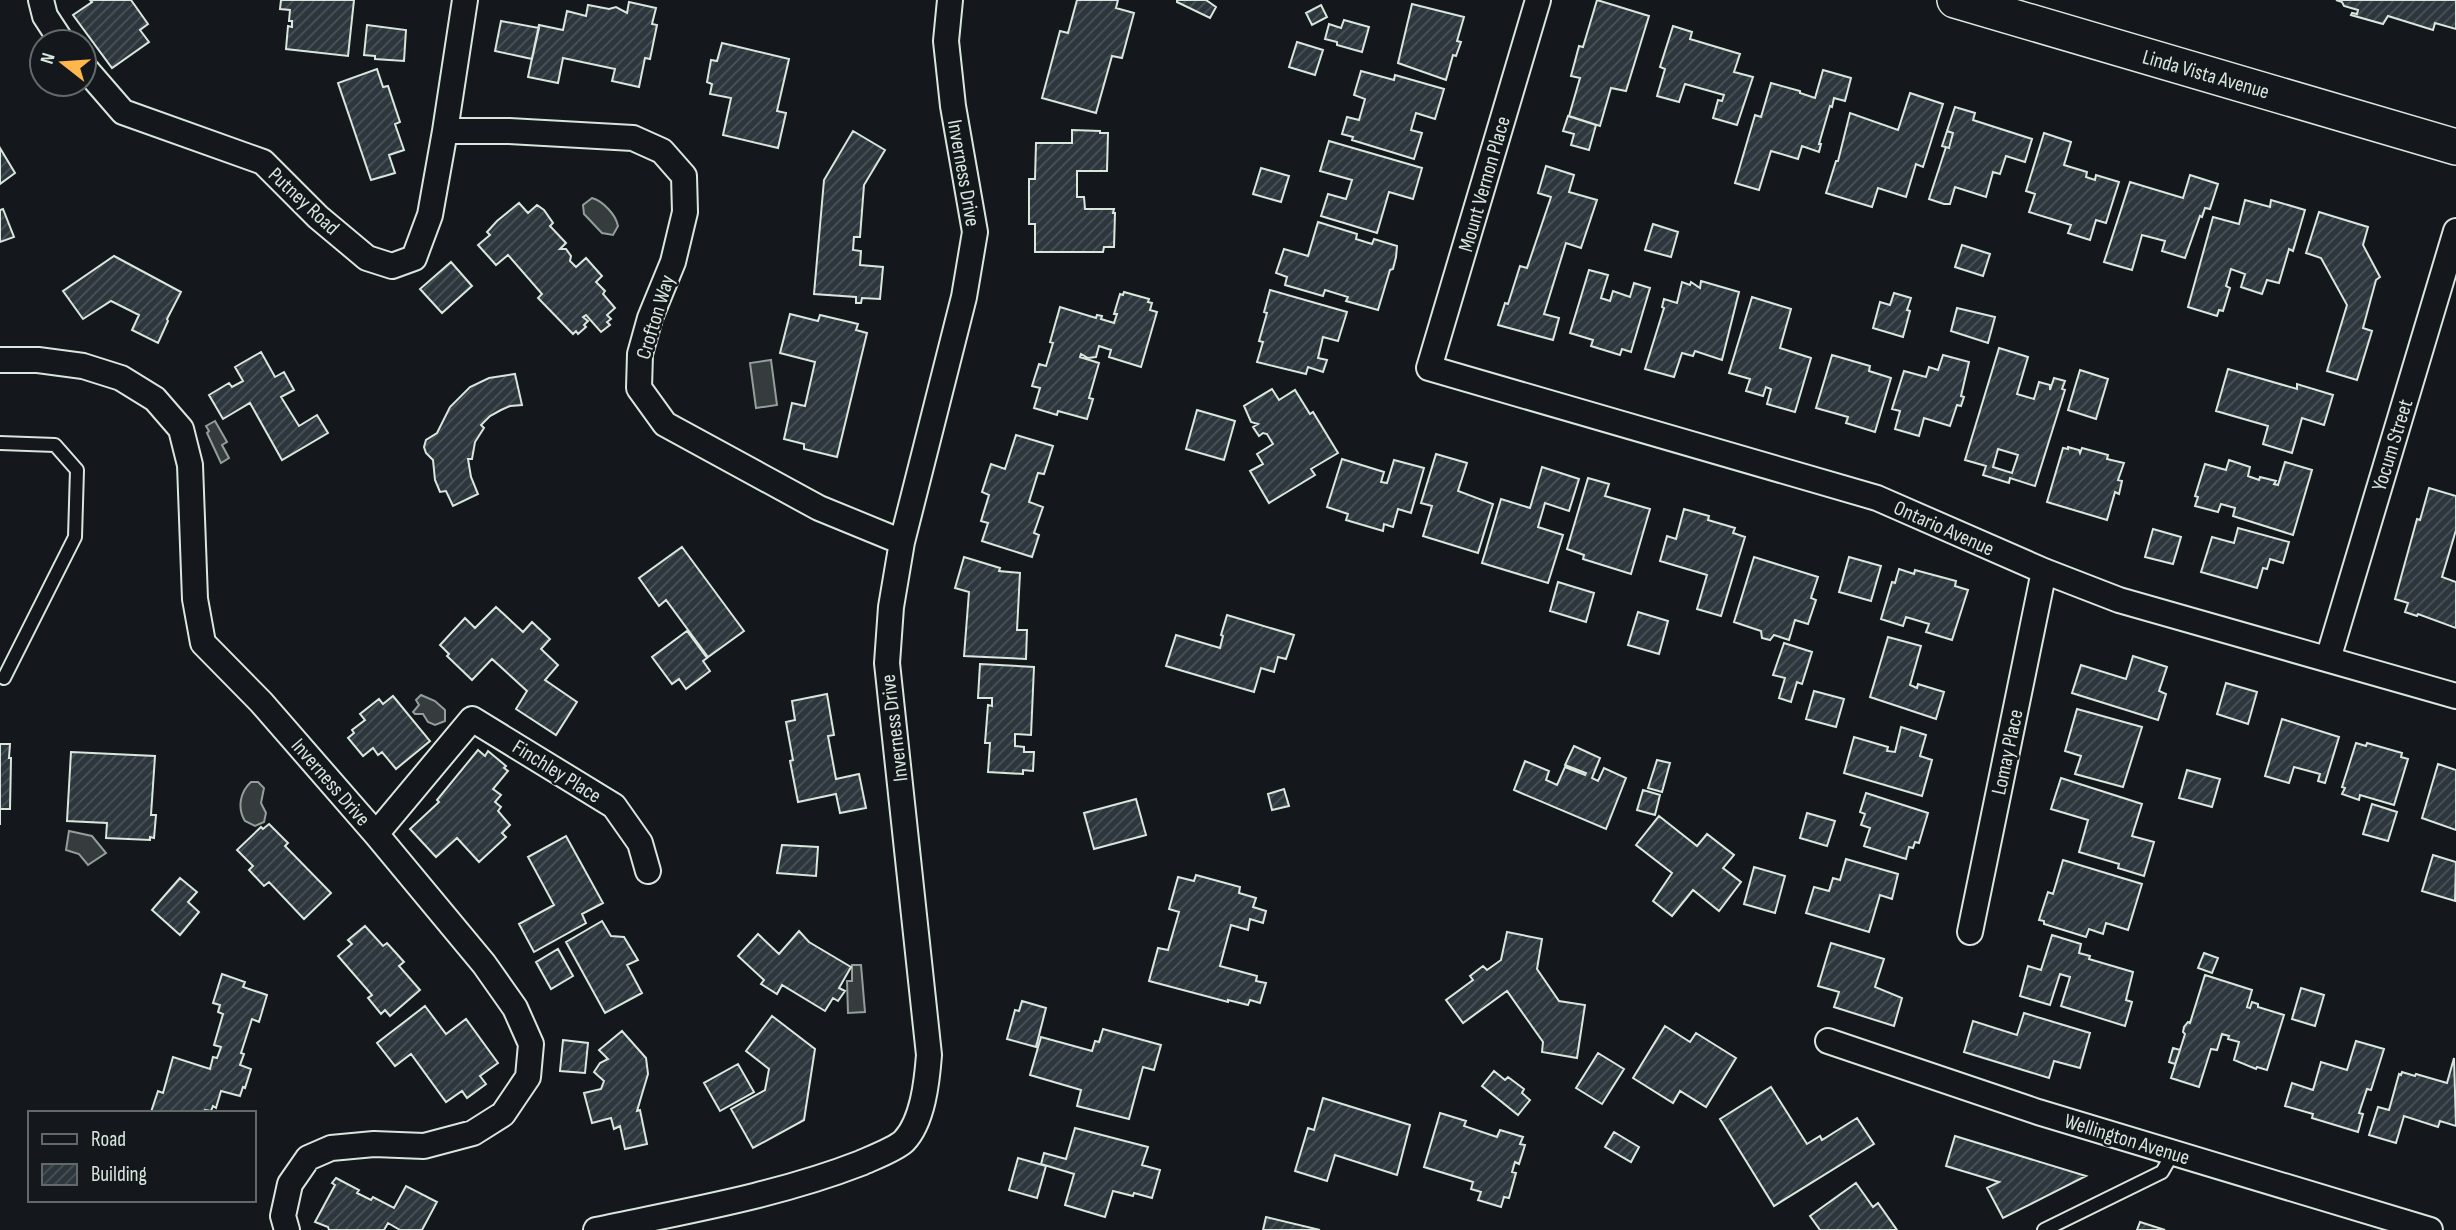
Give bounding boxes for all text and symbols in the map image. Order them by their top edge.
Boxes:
north arrow [28,28,98,98]
street label: Linda Vista Avenue [2140,44,2272,105]
text: N [36,50,61,67]
street label: Mount Vernon Place [1453,114,1516,255]
street label: Inverness Drive [942,118,985,228]
street label: Putney Road [263,162,344,240]
street label: Crofton Way [631,272,680,362]
street label: Yocum Street [2367,396,2418,494]
street label: Ontario Avenue [1890,495,1998,562]
street label: Inverness Drive [876,673,913,783]
street label: Lomay Place [1986,707,2029,797]
street label: Inverness Drive [286,733,375,831]
street label: Finchley Place [508,734,606,808]
street label: Wellington Avenue [2061,1109,2193,1170]
legend [28,1111,256,1202]
text: Road [91,1127,126,1152]
text: Building [91,1162,147,1187]

